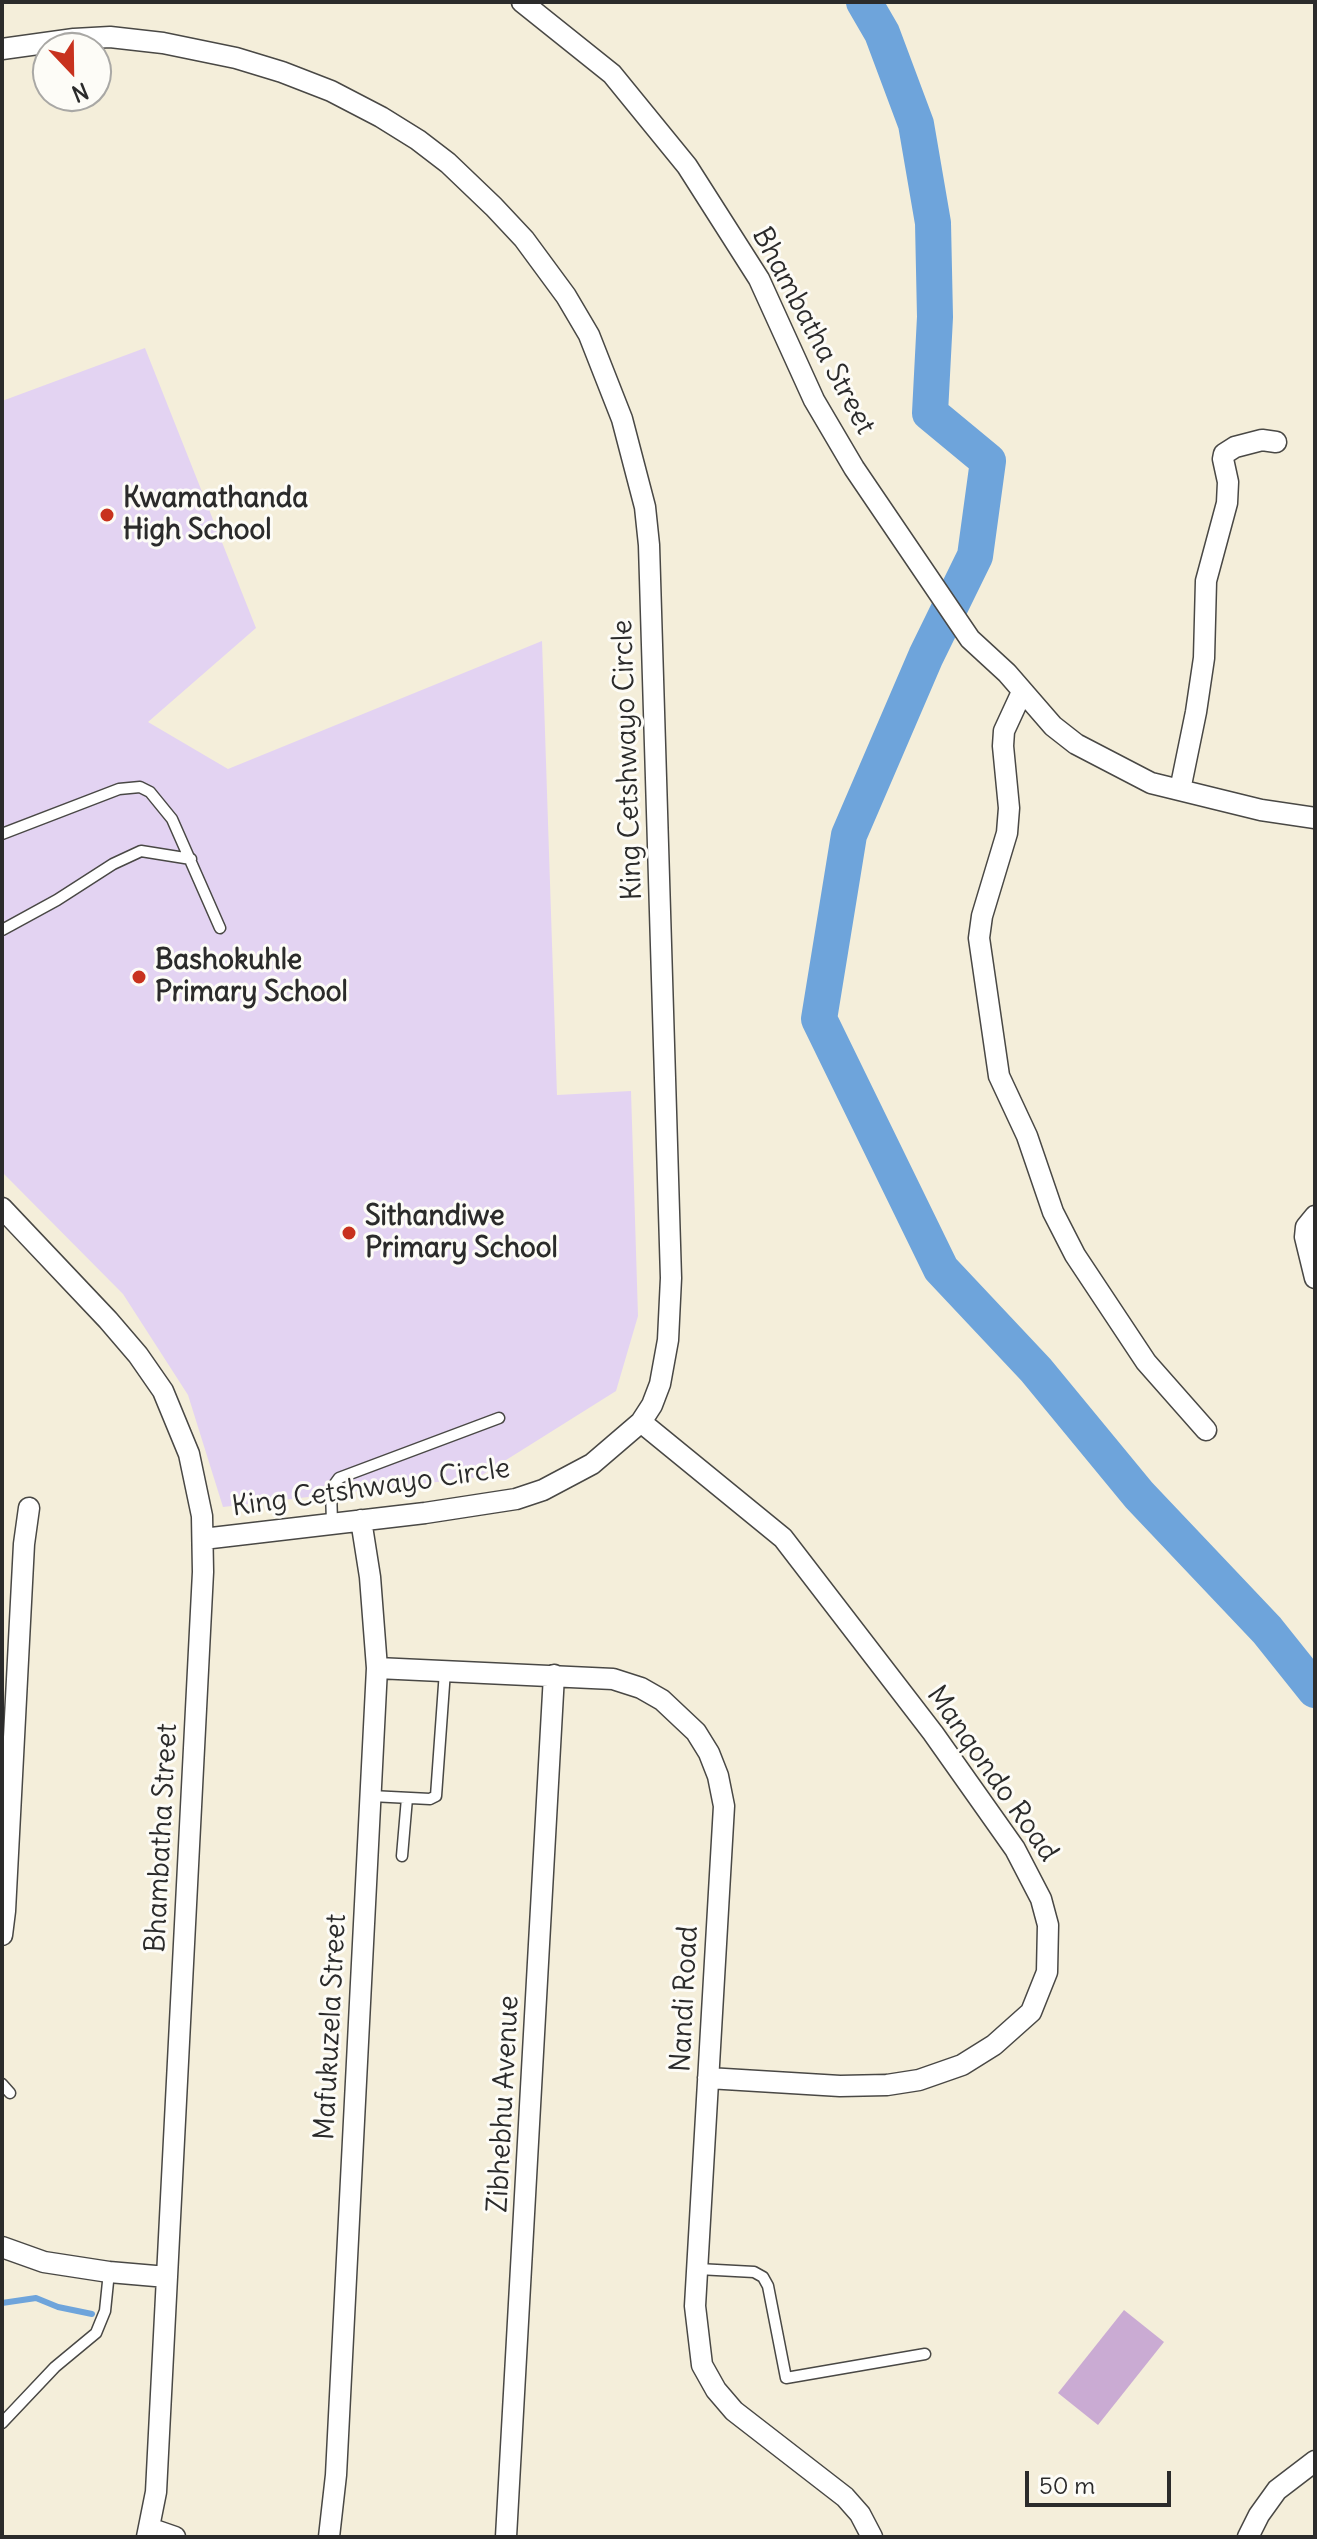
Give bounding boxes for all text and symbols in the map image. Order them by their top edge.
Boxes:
north arrow [32,32,112,112]
text: N [68,77,93,108]
street label: Bhambatha Street [744,222,882,440]
place label: Kwamathanda High School [123,482,308,548]
marker: Kwamathanda High School [98,506,116,524]
street label: King Cetshwayo Circle [606,619,650,901]
place label: Bashokuhle Primary School [155,944,348,1010]
marker: Bashokuhle Primary School [130,968,148,986]
place label: Sithandiwe Primary School [365,1200,558,1266]
marker: Sithandiwe Primary School [340,1224,358,1242]
street label: King Cetshwayo Circle [230,1452,512,1524]
street label: Manqondo Road [919,1680,1065,1868]
street label: Bhambatha Street [139,1723,185,1953]
street label: Mafukuzela Street [308,1913,354,2141]
street label: Nandi Road [664,1925,706,2073]
street label: Zibhebhu Avenue [482,1995,526,2213]
scale bar [1029,2455,1175,2505]
text: 50 m [1039,2470,1095,2500]

